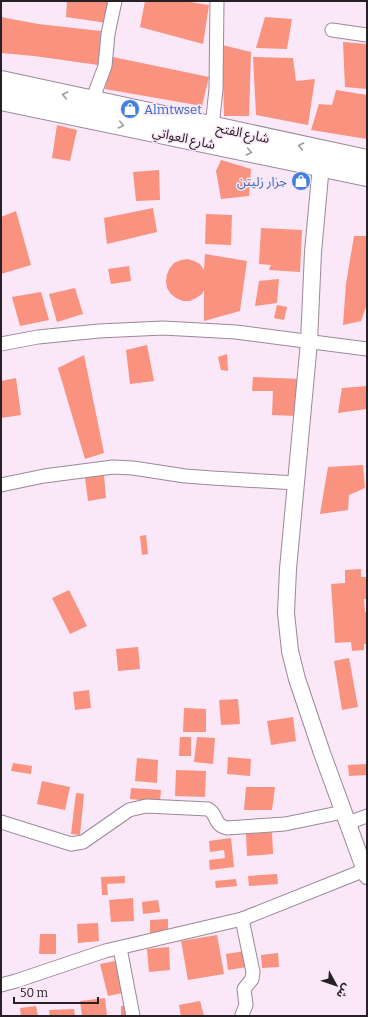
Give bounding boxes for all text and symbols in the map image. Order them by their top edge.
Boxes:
one-way arrow [62,92,68,100]
shop icon: Almtwset [119,98,141,120]
place label: Almtwset [144,102,202,117]
one-way arrow [118,120,125,129]
street label: شارع الفتح [214,120,271,149]
street label: شارع العواتي [151,124,217,155]
one-way arrow [298,143,305,151]
one-way arrow [246,147,252,155]
shop icon: جزار زليتن [290,170,312,192]
place label: جزار زليتن [237,174,287,190]
north arrow [316,965,356,1005]
scale bar [14,979,98,1005]
text: ش [333,981,353,1001]
text: 50 m [20,986,49,1000]

